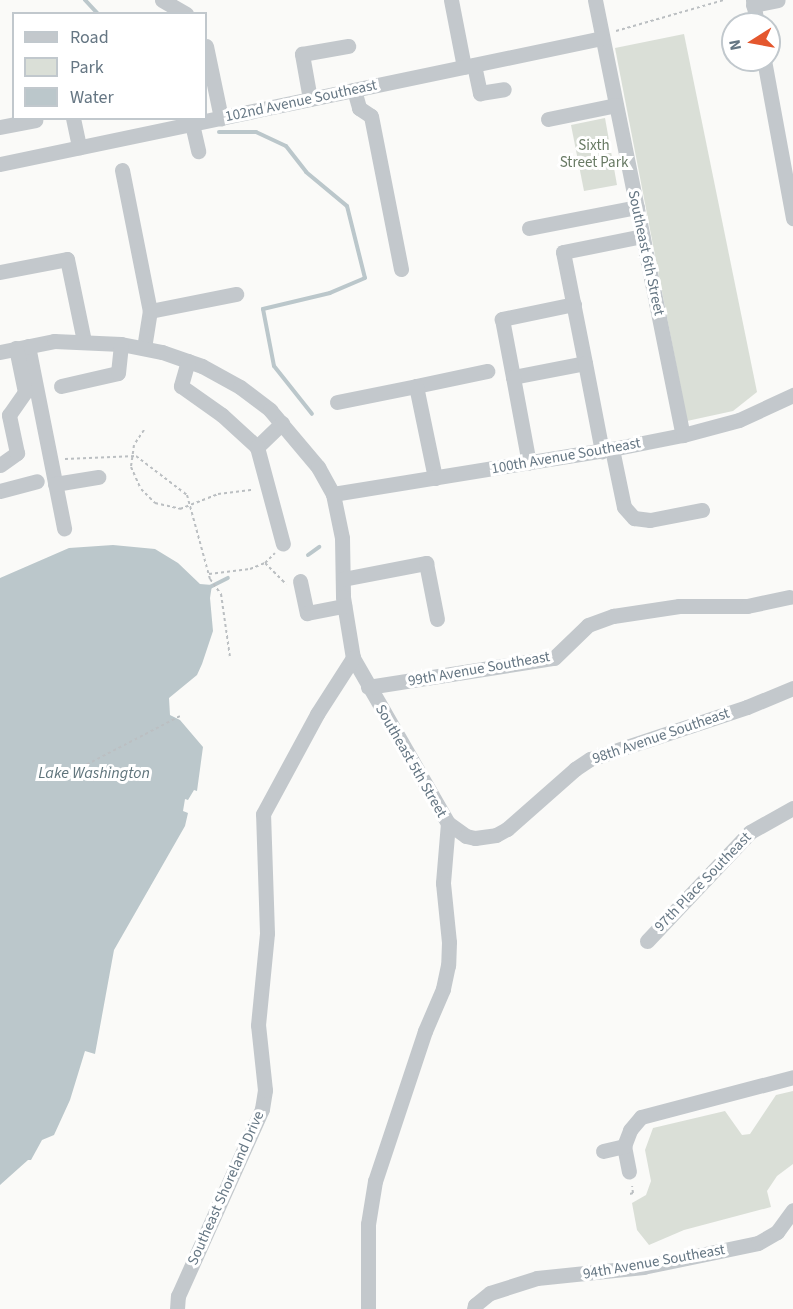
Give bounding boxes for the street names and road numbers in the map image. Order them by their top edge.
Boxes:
street label: 102nd Avenue Southeast [224,76,378,126]
street label: Southeast 6th Street [624,189,668,317]
street label: 100th Avenue Southeast [490,434,642,478]
street label: 99th Avenue Southeast [407,648,551,690]
street label: Southeast 5th Street [371,701,451,821]
street label: 98th Avenue Southeast [590,704,732,768]
street label: 97th Place Southeast [651,829,755,935]
street label: Southeast Shoreland Drive [184,1108,268,1268]
street label: 94th Avenue Southeast [582,1241,726,1283]

